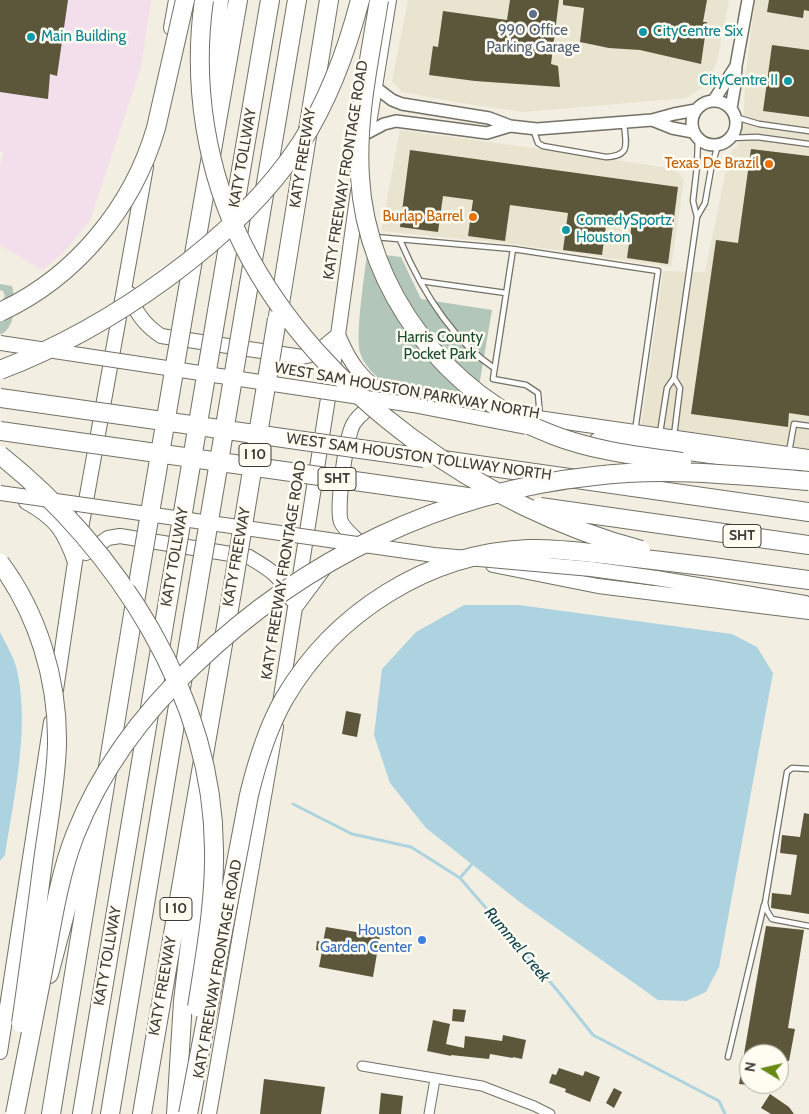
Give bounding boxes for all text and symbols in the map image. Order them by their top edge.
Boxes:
marker: 990 Office Parking Garage [527,8,539,20]
place label: 990 Office Parking Garage [486,22,580,57]
place label: CityCentre Six [653,23,743,41]
marker: CityCentre Six [637,26,649,38]
place label: Main Building [41,28,126,46]
marker: Main Building [25,31,37,43]
street label: KATY FREEWAY FRONTAGE ROAD [320,59,372,281]
place label: CityCentre II [699,72,778,90]
marker: CityCentre II [782,75,794,87]
street label: KATY TOLLWAY [225,107,261,209]
street label: KATY FREEWAY [286,107,320,209]
place label: Texas De Brazil [664,155,759,173]
marker: Texas De Brazil [763,158,775,170]
place label: Burlap Barrel [382,208,463,226]
marker: Burlap Barrel [467,211,479,223]
place label: ComedySportz Houston [576,212,672,247]
marker: ComedySportz Houston [560,224,572,236]
park label: Harris County Pocket Park [397,329,483,364]
street label: WEST SAM HOUSTON PARKWAY NORTH [273,359,541,423]
street label: WEST SAM HOUSTON TOLLWAY NORTH [285,429,553,485]
road number: I 10 [239,444,271,466]
street label: KATY FREEWAY FRONTAGE ROAD [258,459,310,681]
road number: SHT [318,468,356,490]
street label: KATY TOLLWAY [157,506,193,608]
street label: KATY FREEWAY [219,506,255,608]
road number: SHT [723,524,761,548]
street label: KATY FREEWAY FRONTAGE ROAD [190,858,246,1080]
road number: I 10 [160,898,192,921]
water label: Rummel Creek [480,904,554,986]
street label: KATY TOLLWAY [90,905,126,1007]
place label: Houston Garden Center [320,922,412,957]
marker: Houston Garden Center [416,934,428,946]
street label: KATY FREEWAY [145,935,181,1037]
north arrow [739,1044,789,1094]
text: N [741,1061,760,1073]

